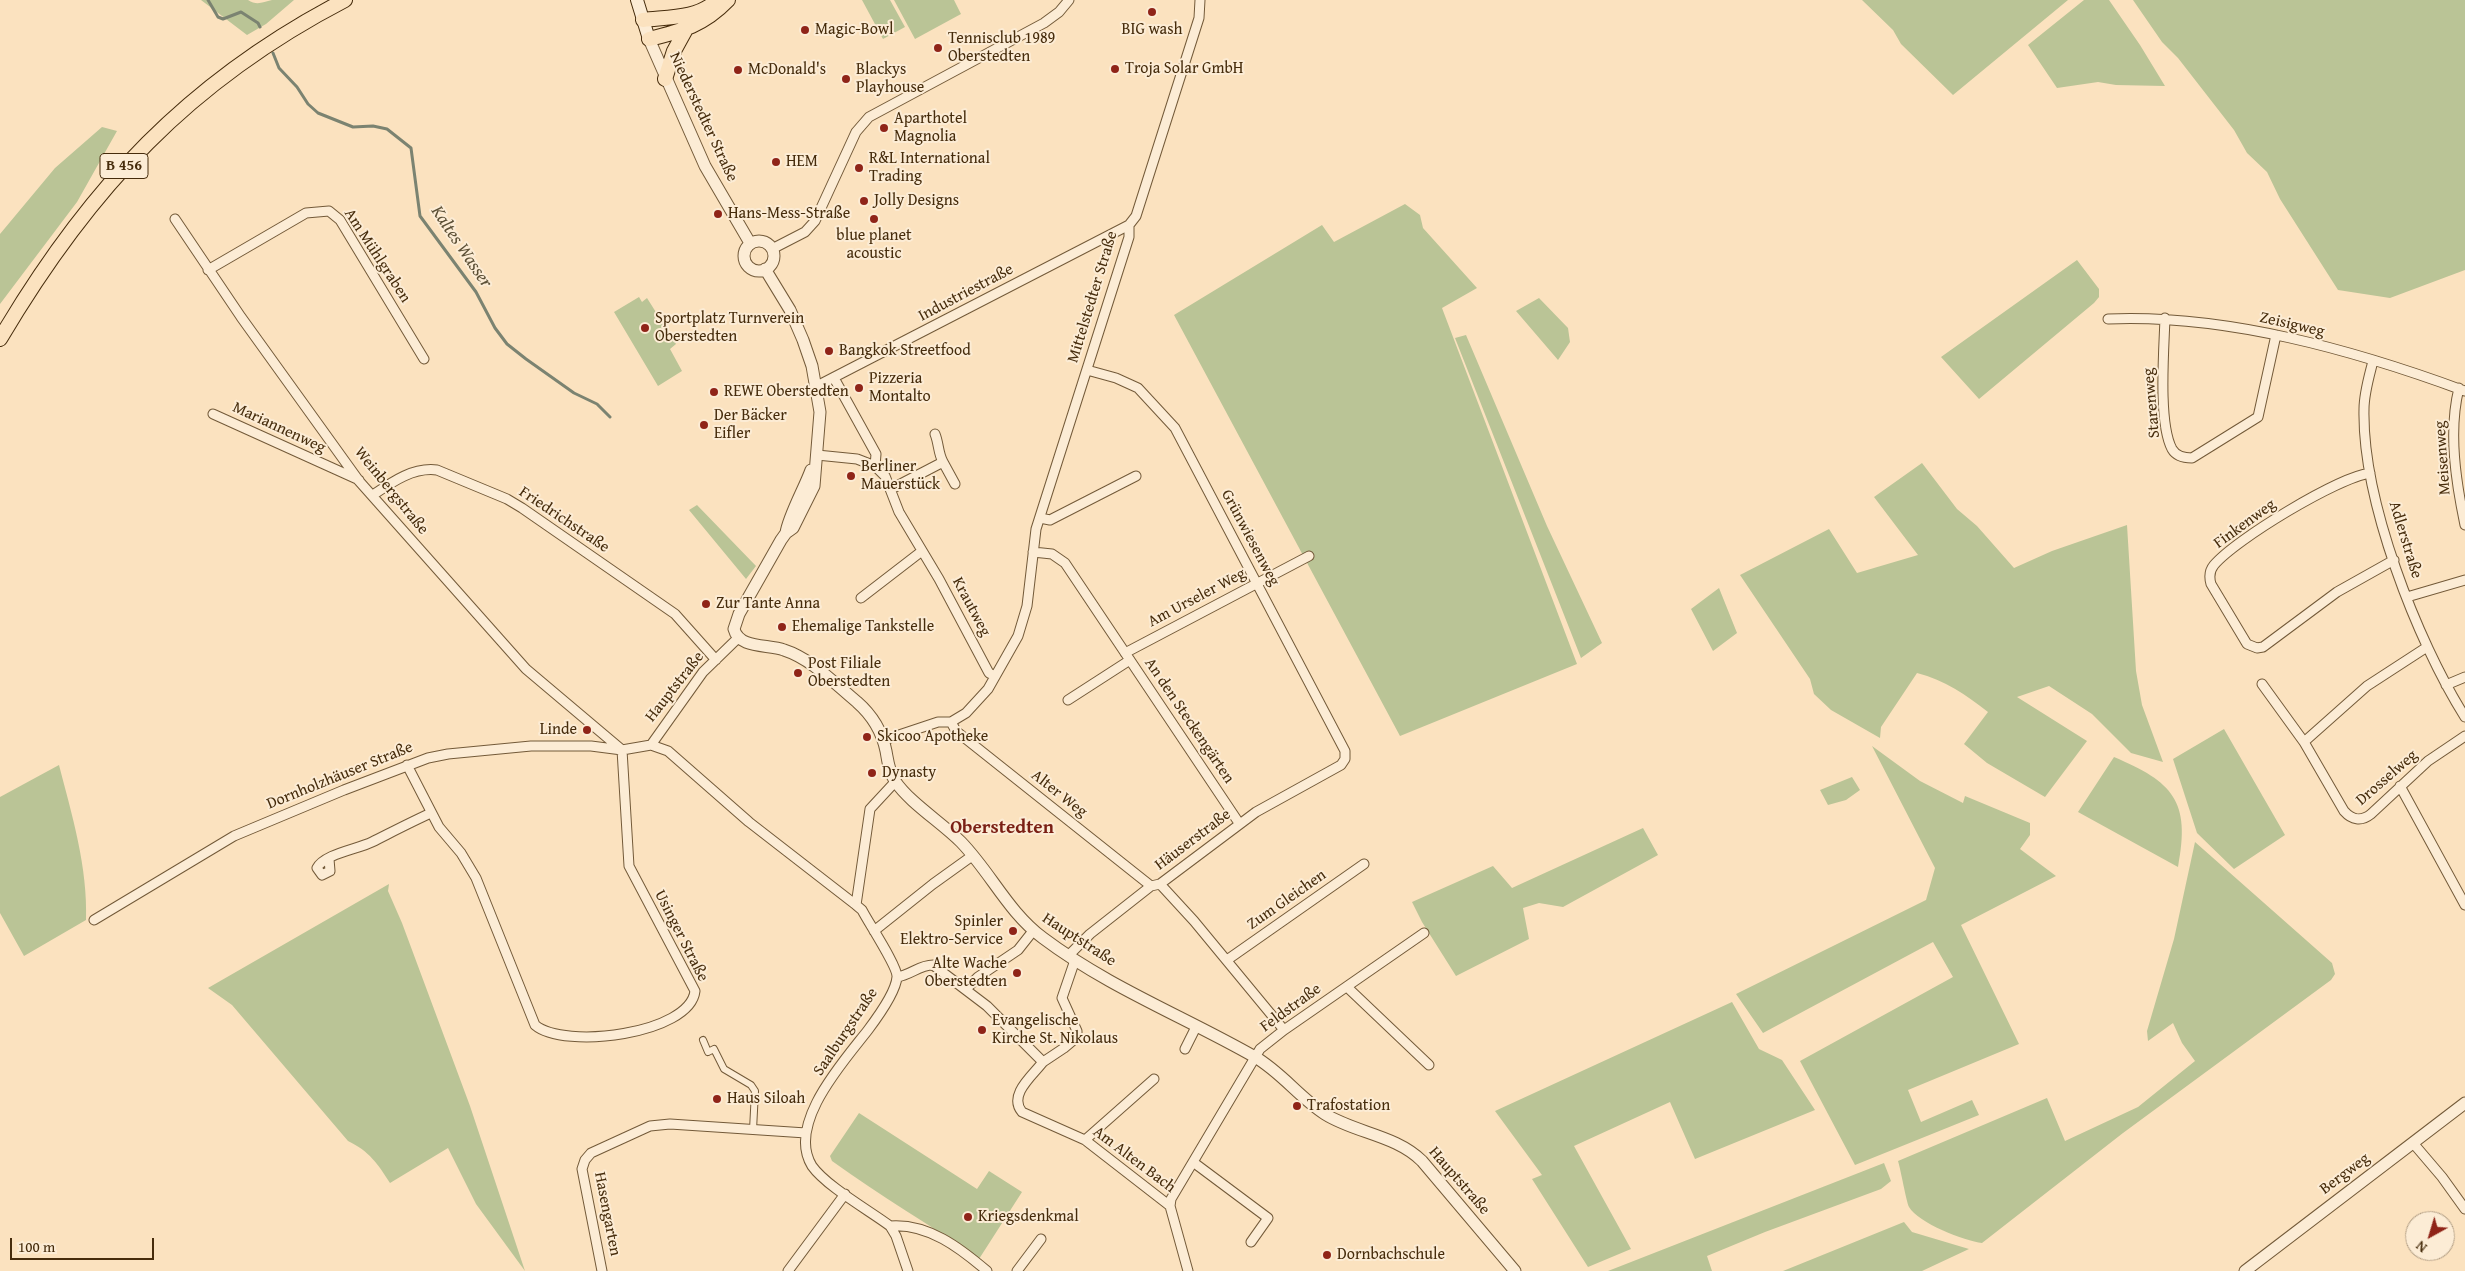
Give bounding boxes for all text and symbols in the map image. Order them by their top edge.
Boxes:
marker: BIG wash [1146,6,1158,18]
place label: Magic-Bowl [815,20,894,40]
place label: BIG wash [1122,20,1182,40]
marker: Magic-Bowl [799,24,811,36]
place label: Tennisclub 1989 Oberstedten [948,29,1055,67]
marker: Tennisclub 1989 Oberstedten [932,42,944,54]
street label: Niederstedter Straße [665,49,741,185]
place label: Troja Solar GmbH [1125,59,1243,79]
place label: McDonald's [748,60,826,80]
place label: Blackys Playhouse [856,60,924,98]
marker: Troja Solar GmbH [1109,63,1121,75]
marker: McDonald's [732,64,744,76]
marker: Blackys Playhouse [840,73,852,85]
place label: Aparthotel Magnolia [894,109,967,147]
marker: Aparthotel Magnolia [878,122,890,134]
place label: R&L International Trading [869,149,990,187]
place label: HEM [786,152,818,172]
road number: B 456 [100,154,148,178]
marker: HEM [770,156,782,168]
marker: R&L International Trading [853,162,865,174]
place label: Jolly Designs [874,191,959,211]
marker: Jolly Designs [858,195,870,207]
water label: Kaltes Wasser [426,202,496,292]
place label: Hans-Mess-Straße [728,204,850,224]
street label: Am Mühlgraben [339,205,415,307]
marker: Hans-Mess-Straße [712,208,724,220]
marker: blue planet acoustic [868,213,880,225]
place label: blue planet acoustic [836,226,912,264]
street label: Mittelstedter Straße [1064,229,1122,365]
street label: Industriestraße [915,260,1017,326]
street label: Zeisigweg [2258,308,2326,342]
place label: Sportplatz Turnverein Oberstedten [655,309,804,347]
marker: Sportplatz Turnverein Oberstedten [639,322,651,334]
place label: Bangkok Streetfood [839,341,971,361]
marker: Bangkok Streetfood [823,345,835,357]
street label: Starenweg [2139,367,2165,439]
place label: Pizzeria Montalto [869,369,931,407]
place label: REWE Oberstedten [724,382,849,402]
marker: Pizzeria Montalto [853,382,865,394]
marker: REWE Oberstedten [708,386,720,398]
street label: Mariannenweg [229,398,329,458]
place label: Der Bäcker Eifler [714,406,787,444]
marker: Der Bäcker Eifler [698,419,710,431]
street label: Meisenweg [2431,420,2455,496]
street label: Weinbergstraße [350,443,432,539]
place label: Berliner Mauerstück [861,457,940,495]
marker: Berliner Mauerstück [845,470,857,482]
street label: Friedrichstraße [515,483,613,557]
street label: Grünwiesenweg [1217,487,1283,589]
street label: Finkenweg [2210,495,2280,553]
street label: Adlerstraße [2384,499,2426,581]
street label: Am Urseler Weg [1145,564,1249,632]
street label: Krautweg [947,574,995,640]
place label: Zur Tante Anna [716,594,820,614]
marker: Zur Tante Anna [700,598,712,610]
place label: Ehemalige Tankstelle [792,617,934,637]
marker: Ehemalige Tankstelle [776,621,788,633]
street label: Hauptstraße [642,648,708,726]
place label: Post Filiale Oberstedten [808,654,890,692]
street label: An den Steckengärten [1140,655,1238,787]
marker: Post Filiale Oberstedten [792,667,804,679]
place label: Linde [540,720,577,740]
marker: Linde [581,724,593,736]
place label: Skicoo Apotheke [877,727,988,747]
marker: Skicoo Apotheke [861,731,873,743]
street label: Dornholzhäuser Straße [264,738,416,814]
street label: Drosselweg [2352,746,2422,810]
place label: Dynasty [882,763,936,783]
street label: Alter Weg [1027,766,1091,822]
marker: Dynasty [866,767,878,779]
street label: Häuserstraße [1151,805,1235,875]
district label: Oberstedten [950,817,1054,839]
street label: Zum Gleichen [1244,866,1330,934]
street label: Usinger Straße [650,887,712,985]
street label: Hauptstraße [1039,909,1119,971]
place label: Spinler Elektro-Service [900,912,1003,950]
marker: Spinler Elektro-Service [1007,925,1019,937]
place label: Alte Wache Oberstedten [925,954,1007,992]
marker: Alte Wache Oberstedten [1011,967,1023,979]
street label: Feldstraße [1257,979,1325,1037]
street label: Saalburgstraße [810,984,882,1080]
place label: Evangelische Kirche St. Nikolaus [992,1011,1118,1049]
marker: Evangelische Kirche St. Nikolaus [976,1024,988,1036]
place label: Haus Siloah [727,1089,805,1109]
marker: Haus Siloah [711,1093,723,1105]
place label: Trafostation [1307,1096,1390,1116]
marker: Trafostation [1291,1100,1303,1112]
street label: Am Alten Bach [1089,1123,1179,1197]
street label: Hauptstraße [1424,1143,1494,1219]
street label: Bergweg [2316,1149,2374,1199]
street label: Hasengarten [589,1170,625,1258]
place label: Kriegsdenkmal [978,1207,1079,1227]
marker: Kriegsdenkmal [962,1211,974,1223]
north arrow [2405,1211,2455,1261]
scale bar [12,1228,156,1260]
text: 100 m [18,1236,55,1257]
text: N [2411,1236,2431,1258]
place label: Dornbachschule [1337,1245,1445,1265]
marker: Dornbachschule [1321,1249,1333,1261]

